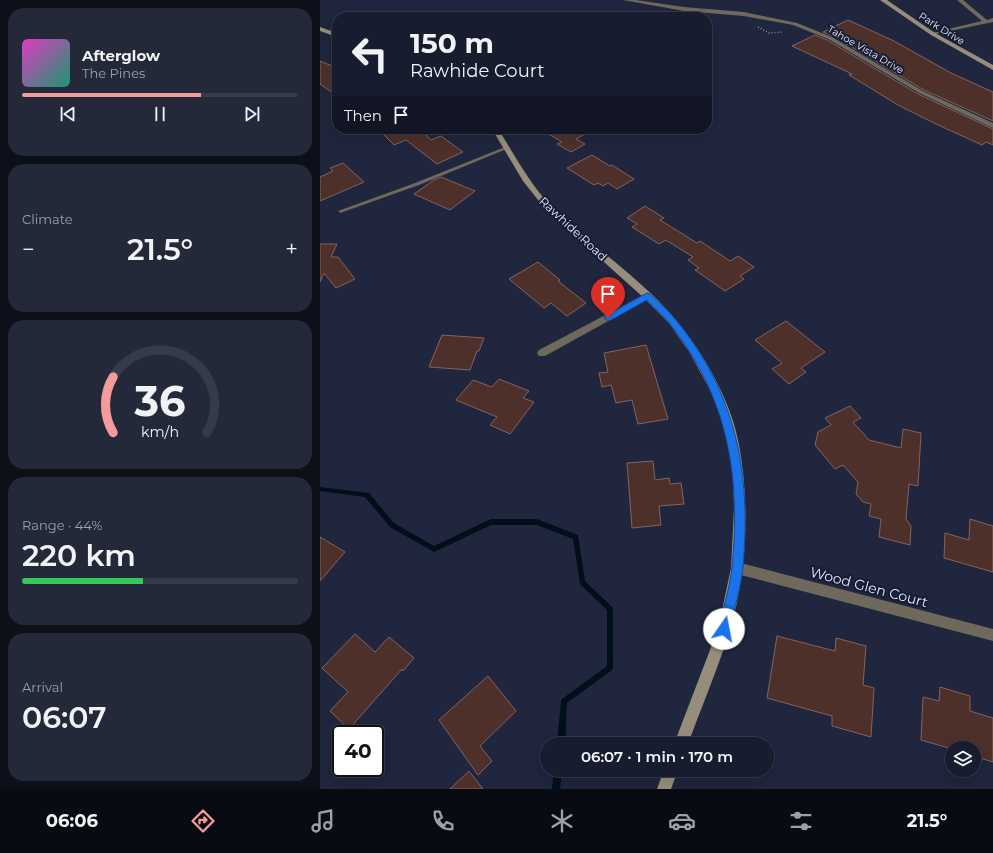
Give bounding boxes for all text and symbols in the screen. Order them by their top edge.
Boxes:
street label: Park Drive [916,9,967,48]
street label: Tahoe Vista Drive [825,22,906,77]
text: 150 m [410,26,494,60]
icon: left [344,28,396,80]
text: Afterglow [82,46,160,65]
text: Rawhide Court [410,60,545,82]
text: The Pines [82,65,145,81]
icon: previous [57,103,79,125]
icon: pause [149,103,171,125]
icon: next [241,103,263,125]
icon: arrive [390,104,412,126]
text: Then [344,106,382,125]
street label: Rawhide Road [536,193,610,264]
text: Climate [22,211,73,227]
text: 21.5° [127,231,193,268]
text: − [22,236,35,263]
text: + [285,236,298,263]
pin [591,277,625,318]
icon: arrive [597,283,619,305]
text: 36 [133,375,186,425]
text: km/h [141,422,179,440]
text: Range · 44% [22,517,102,533]
text: 220 km [22,537,136,574]
street label: Wood Glen Court [808,563,930,611]
position arrow [703,608,745,650]
text: Arrival [22,679,63,695]
text: 06:07 [22,699,107,736]
speed limit sign: 40 [332,725,384,777]
map controls [945,741,981,777]
button: layers [945,741,981,777]
text: 06:07 · 1 min · 170 m [581,747,733,766]
icon: directions [189,807,217,835]
icon: music [309,807,337,835]
icon: phone [429,807,457,835]
icon: climate [548,807,576,835]
icon: car [668,807,696,835]
icon: filters [787,807,815,835]
text: 06:06 [46,810,98,832]
text: 21.5° [907,810,947,832]

